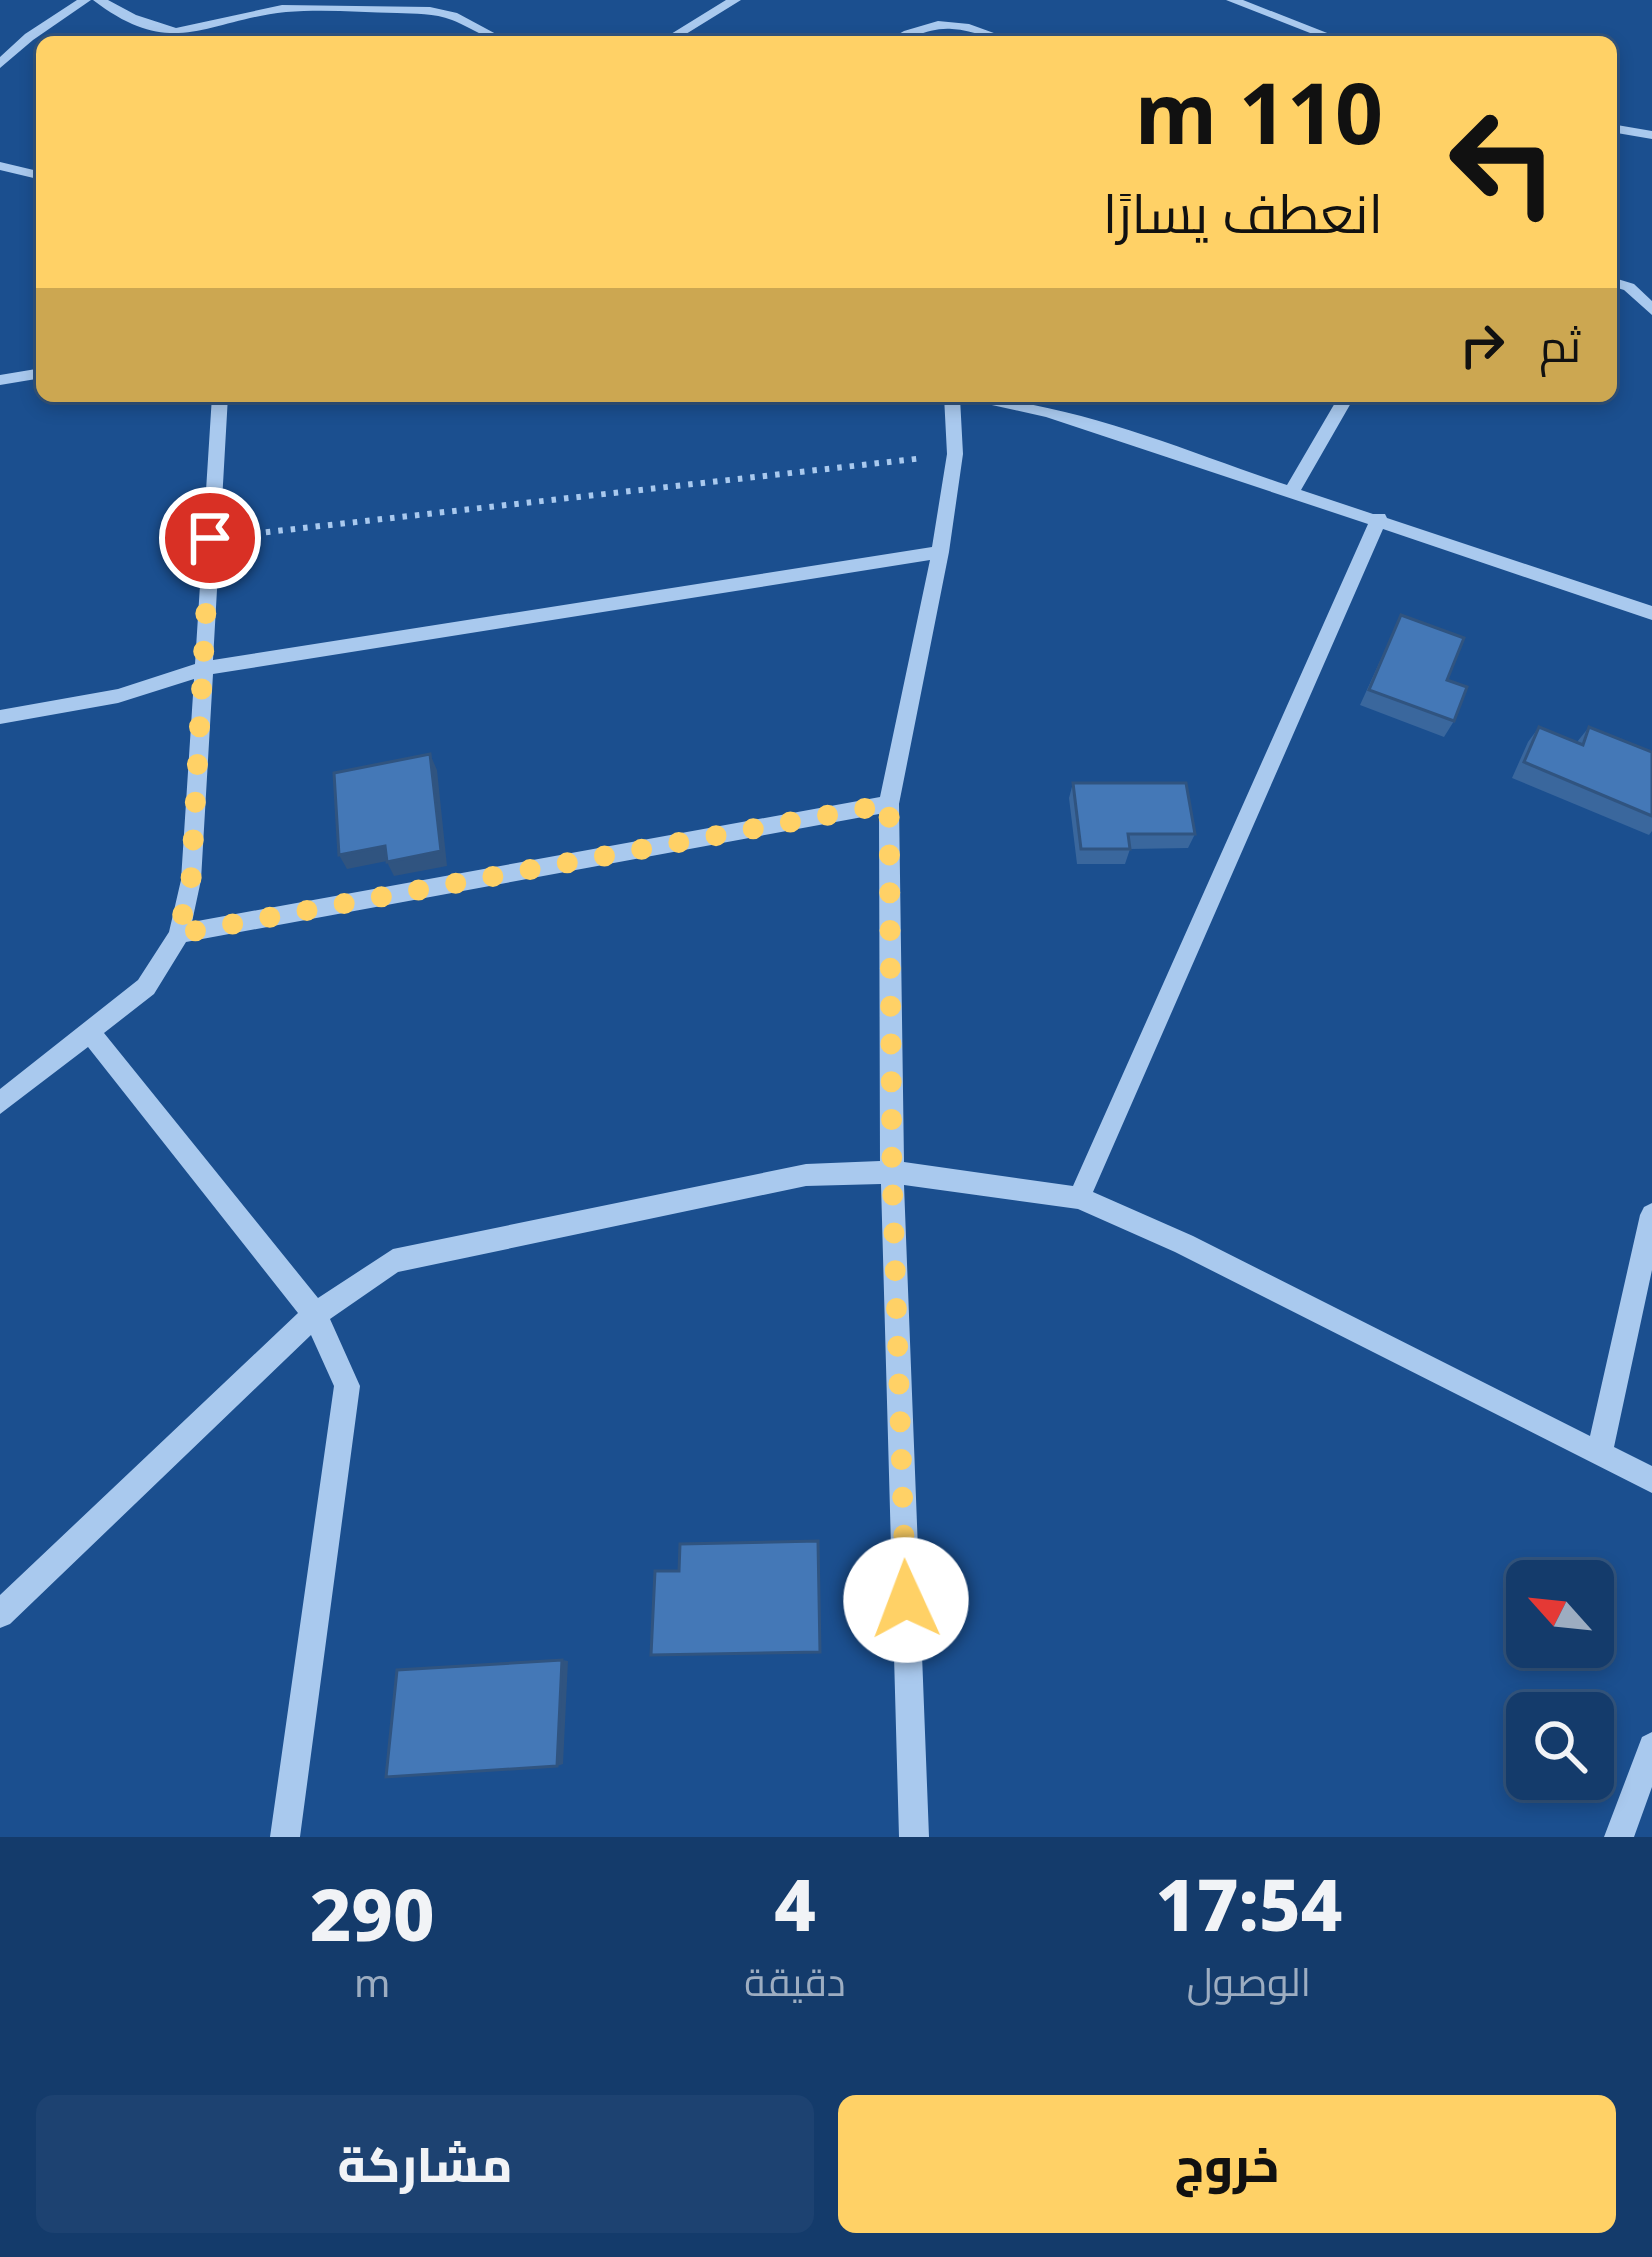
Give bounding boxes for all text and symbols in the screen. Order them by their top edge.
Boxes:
text: 110 m [1135,54,1383,169]
icon: left [1425,84,1581,240]
text: انعطف يسارًا [1103,175,1383,249]
icon: right [1449,312,1515,378]
text: ثم [1539,314,1581,375]
pin [159,487,261,589]
icon: arrive [177,505,243,571]
position arrow [843,1537,969,1663]
north arrow [1506,1560,1614,1668]
map controls [1506,1560,1614,1800]
button: search [1506,1692,1614,1800]
text: 4 [774,1854,816,1952]
text: 17:54 [1155,1854,1342,1952]
text: 290 [310,1864,435,1962]
text: دقيقة [744,1954,846,2007]
text: الوصول [1187,1954,1311,2007]
text: m [354,1955,390,2008]
button: مشاركة [36,2095,814,2233]
button: خروج [838,2095,1616,2233]

